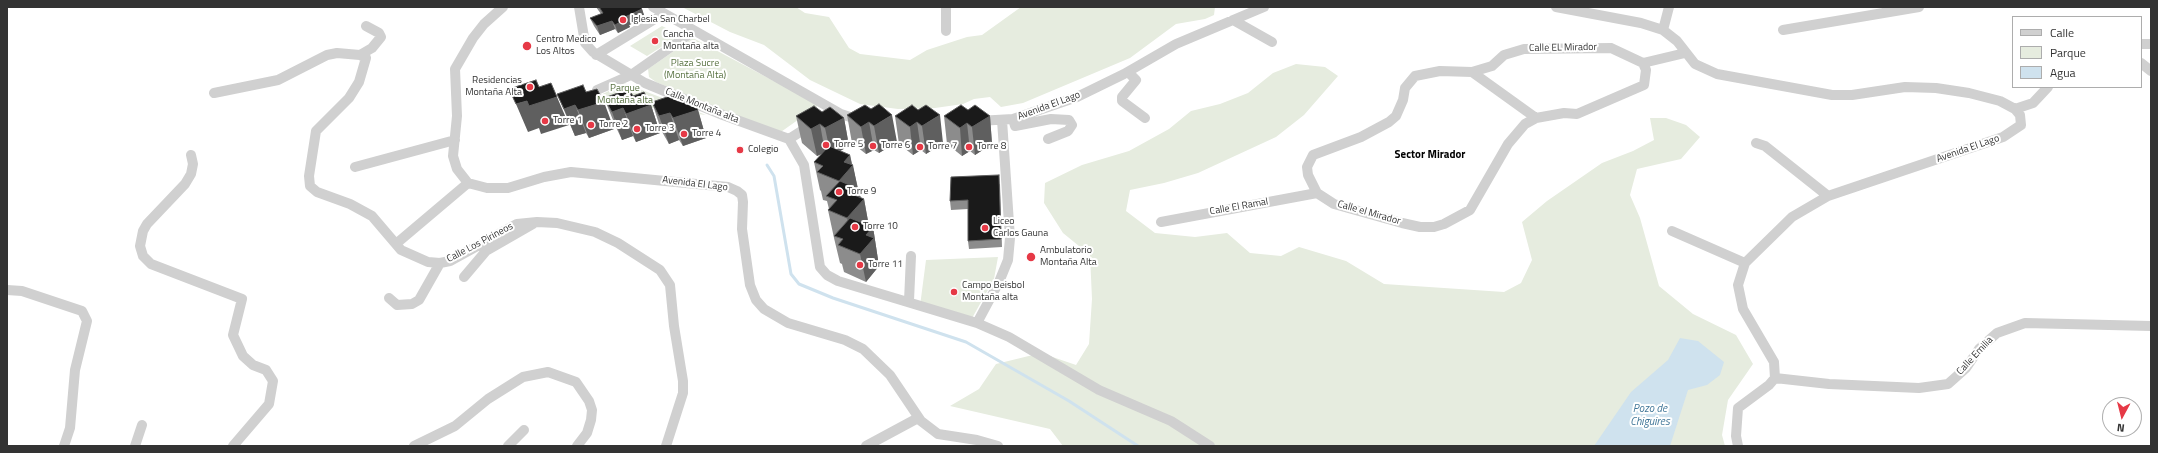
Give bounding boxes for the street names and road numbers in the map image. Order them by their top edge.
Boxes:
street label: Calle EL Mirador [1529,41,1597,55]
street label: Calle Montaña alta [663,86,741,126]
street label: Avenida El Lago [1016,89,1082,123]
street label: Avenida El Lago [1935,133,2001,165]
street label: Avenida El Lago [662,174,728,194]
street label: Calle El Ramal [1209,196,1269,218]
street label: Calle el Mirador [1336,198,1402,228]
street label: Calle Los Pirineos [445,220,515,266]
street label: Calle Emilia [1954,334,1996,378]

